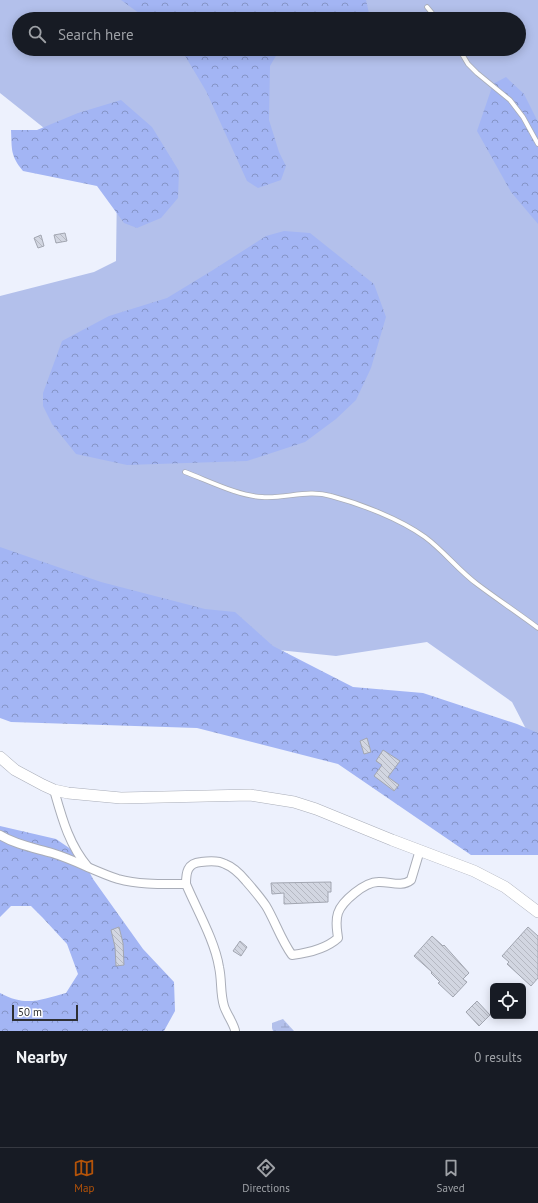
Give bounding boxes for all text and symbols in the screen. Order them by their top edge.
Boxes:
search box [12,12,526,56]
icon: search [26,23,48,45]
text: Search here [58,25,134,44]
map controls [490,983,526,1019]
button: locate [490,983,526,1019]
scale bar [12,1003,78,1022]
text: 50 m [18,1005,42,1019]
text: Nearby [16,1046,67,1068]
text: 0 results [474,1049,522,1066]
tab: Map [73,1157,95,1195]
tab: Directions [242,1157,290,1195]
tab: Saved [437,1157,465,1195]

